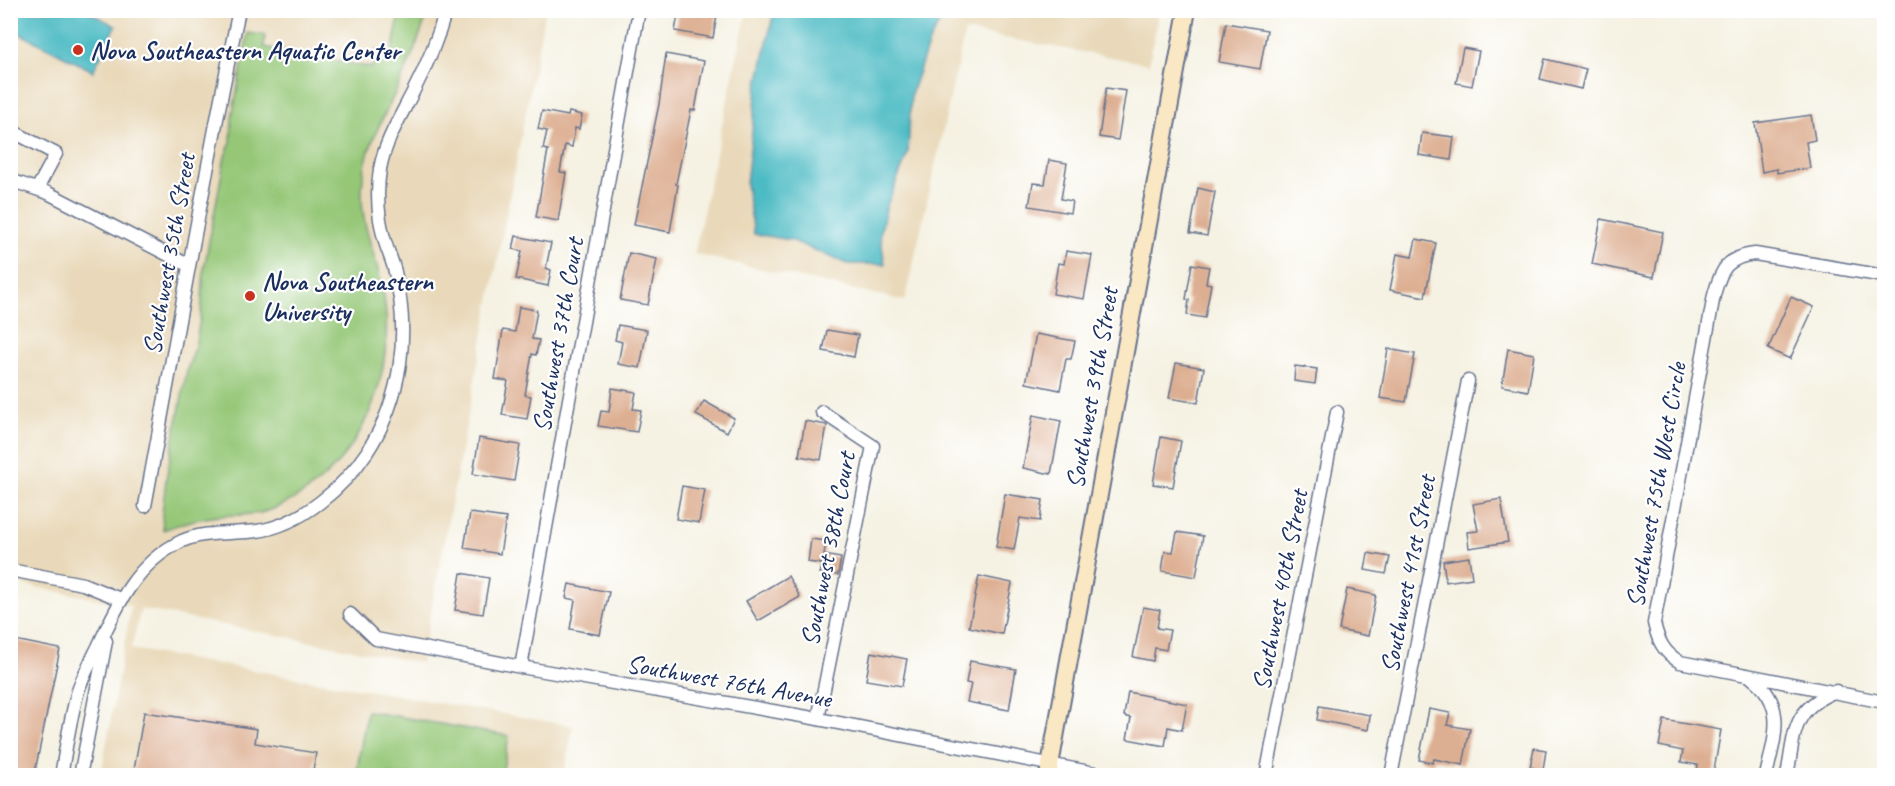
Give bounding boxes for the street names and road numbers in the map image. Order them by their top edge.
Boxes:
street label: Southwest 35th Street [135,149,203,357]
street label: Southwest 37th Court [525,233,592,435]
street label: Southwest 39th Street [1058,283,1126,491]
street label: Southwest 75th West Circle [1618,359,1694,610]
street label: Southwest 38th Court [793,447,863,649]
street label: Southwest 41st Street [1373,470,1444,676]
street label: Southwest 40th Street [1244,485,1316,693]
street label: Southwest 76th Avenue [624,647,835,716]

